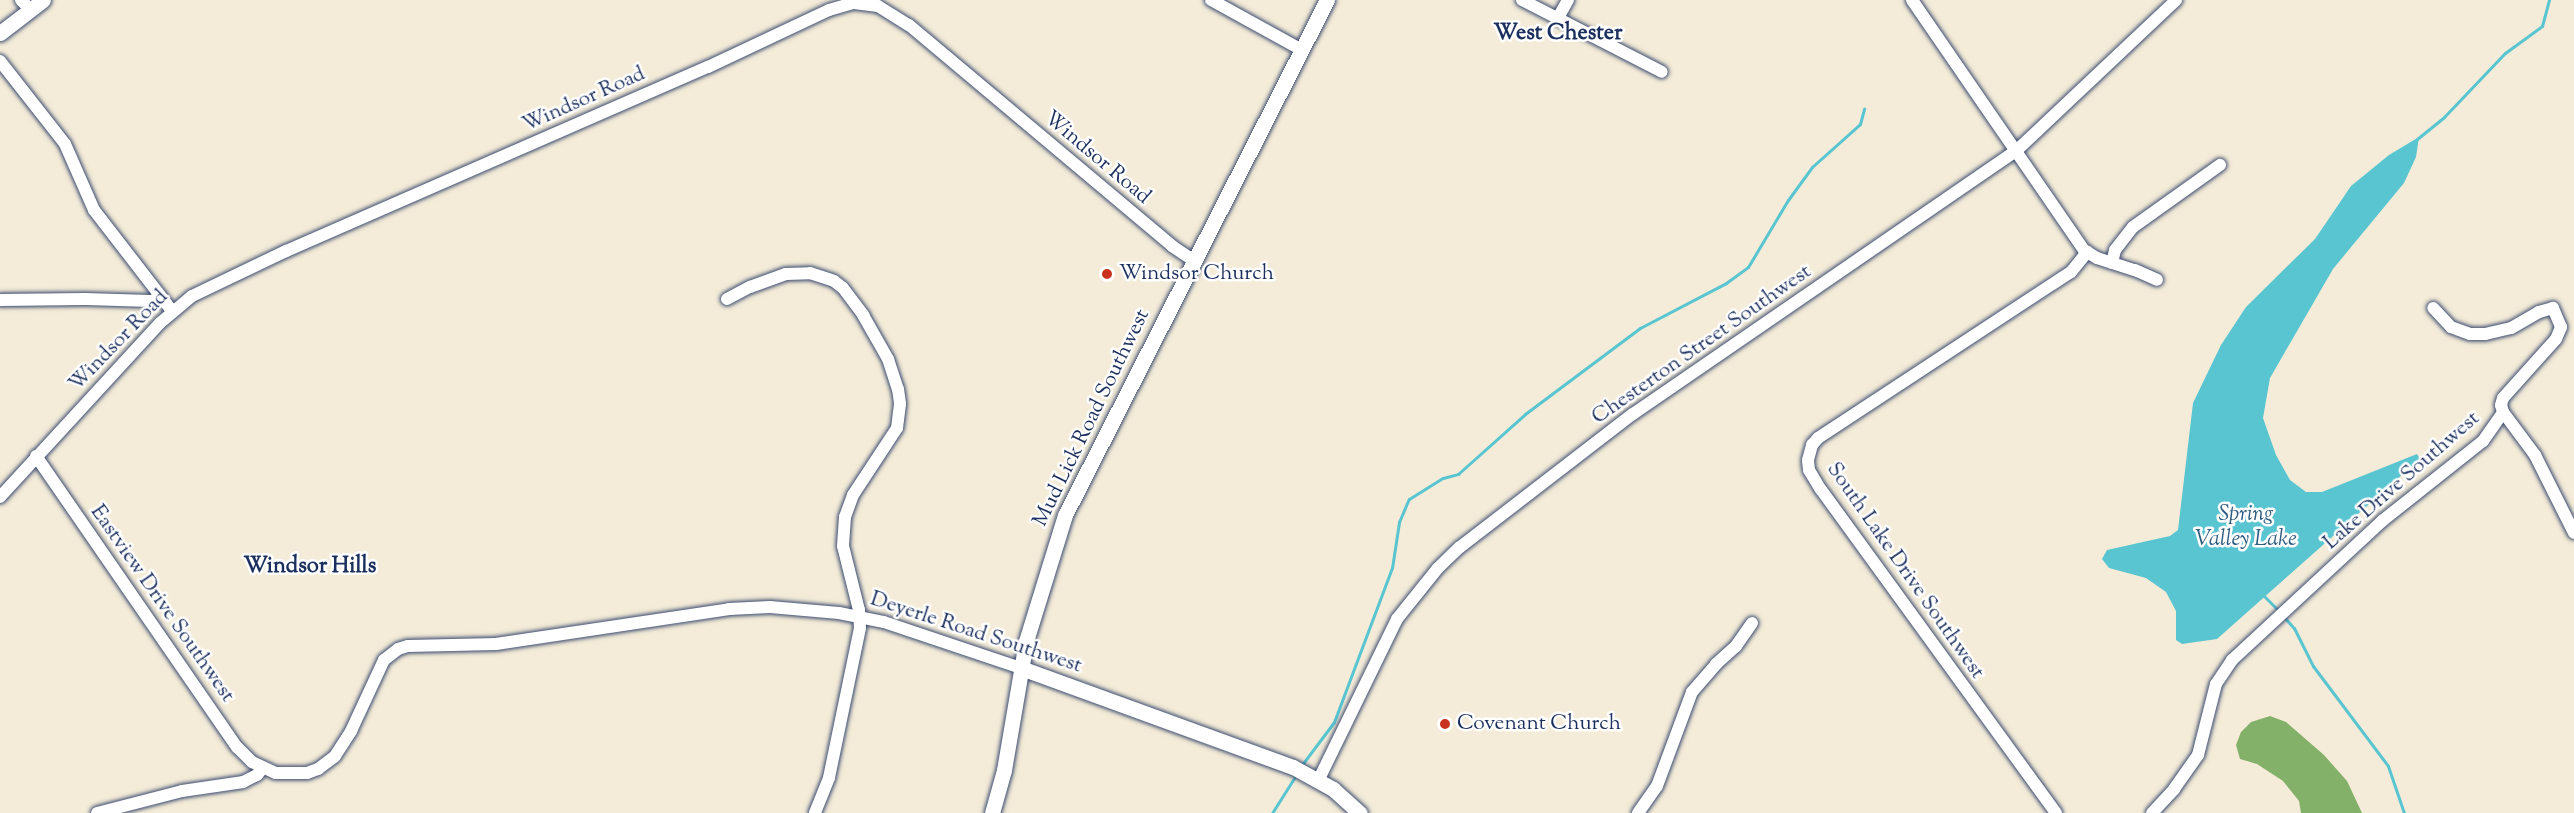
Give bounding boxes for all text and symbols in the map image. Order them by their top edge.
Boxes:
district label: West Chester [1494,22,1622,48]
street label: Windsor Road [519,62,649,138]
street label: Windsor Road [1039,106,1155,210]
street label: Chesterton Street Southwest [1588,260,1816,430]
place label: Windsor Church [1119,261,1274,287]
marker: Windsor Church [1100,267,1114,281]
street label: Windsor Road [64,285,174,397]
street label: Mud Lick Road Southwest [1028,305,1156,531]
street label: Lake Drive Southwest [2319,406,2485,556]
street label: South Lake Drive Southwest [1821,458,1989,684]
street label: Eastview Drive Southwest [84,501,240,707]
water label: Spring Valley Lake [2195,502,2297,554]
district label: Windsor Hills [244,555,376,581]
street label: Deyerle Road Southwest [867,587,1085,679]
place label: Covenant Church [1457,711,1621,737]
marker: Covenant Church [1438,717,1452,731]

